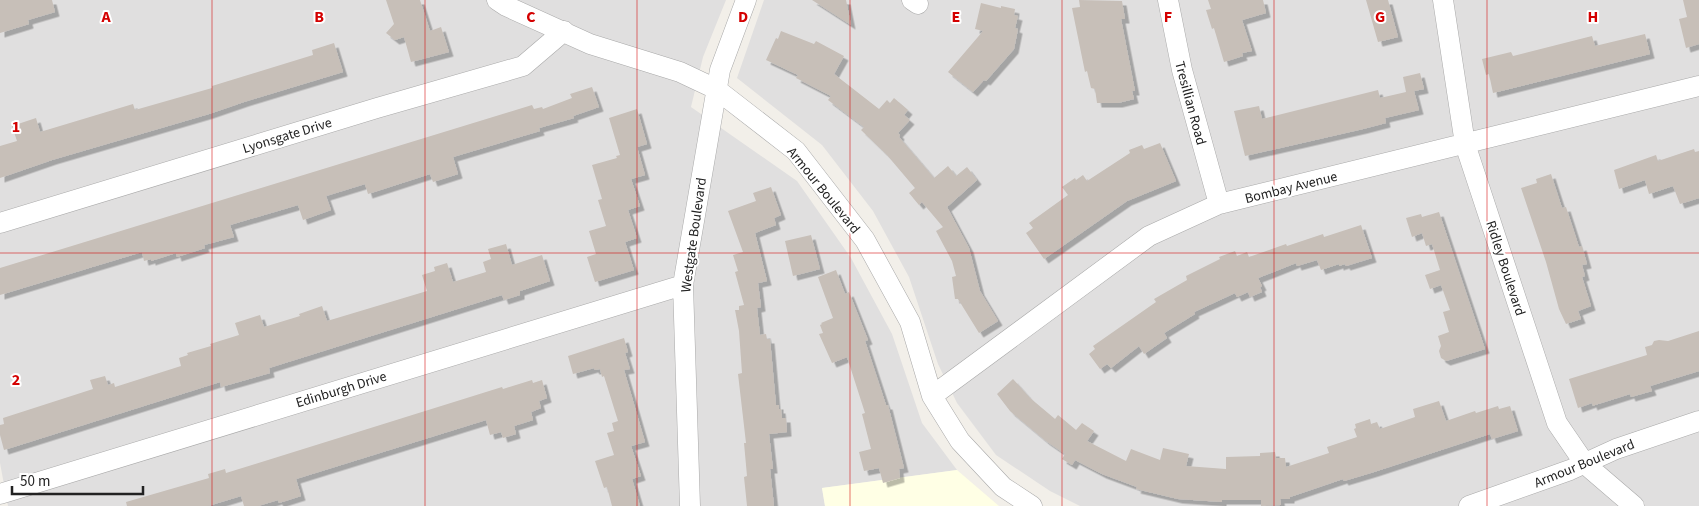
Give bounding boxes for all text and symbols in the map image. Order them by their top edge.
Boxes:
text: A [100,6,111,28]
text: B [314,6,324,28]
text: C [526,6,536,28]
text: D [738,6,748,28]
text: E [952,6,960,28]
text: F [1164,6,1172,28]
text: G [1375,6,1385,28]
text: H [1588,6,1598,28]
street label: Tresillian Road [1169,59,1211,147]
street label: Lyonsgate Drive [240,113,334,159]
text: 1 [12,116,20,138]
street label: Armour Boulevard [782,143,865,238]
street label: Bombay Avenue [1243,167,1340,209]
street label: Westgate Boulevard [676,176,712,294]
street label: Ridley Boulevard [1480,218,1530,318]
street label: Edinburgh Drive [293,367,389,413]
text: 2 [12,369,20,391]
street label: Armour Boulevard [1531,435,1638,493]
scale bar [12,464,144,496]
text: 50 m [20,471,50,492]

